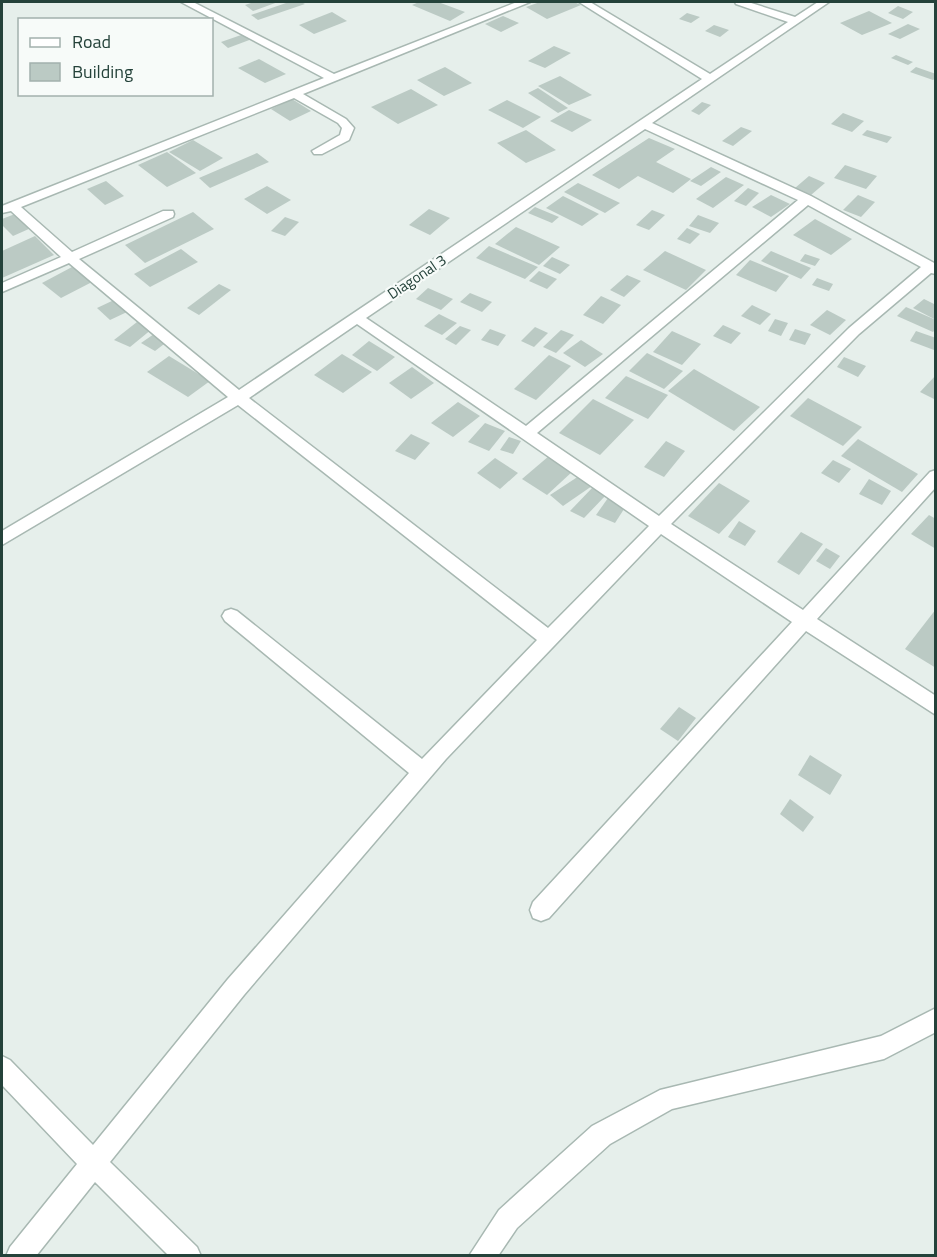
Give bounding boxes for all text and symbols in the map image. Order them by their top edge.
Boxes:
legend [18,18,213,96]
text: Road [72,28,111,55]
text: Building [72,58,133,85]
street label: Diagonal 3 [383,248,451,305]

